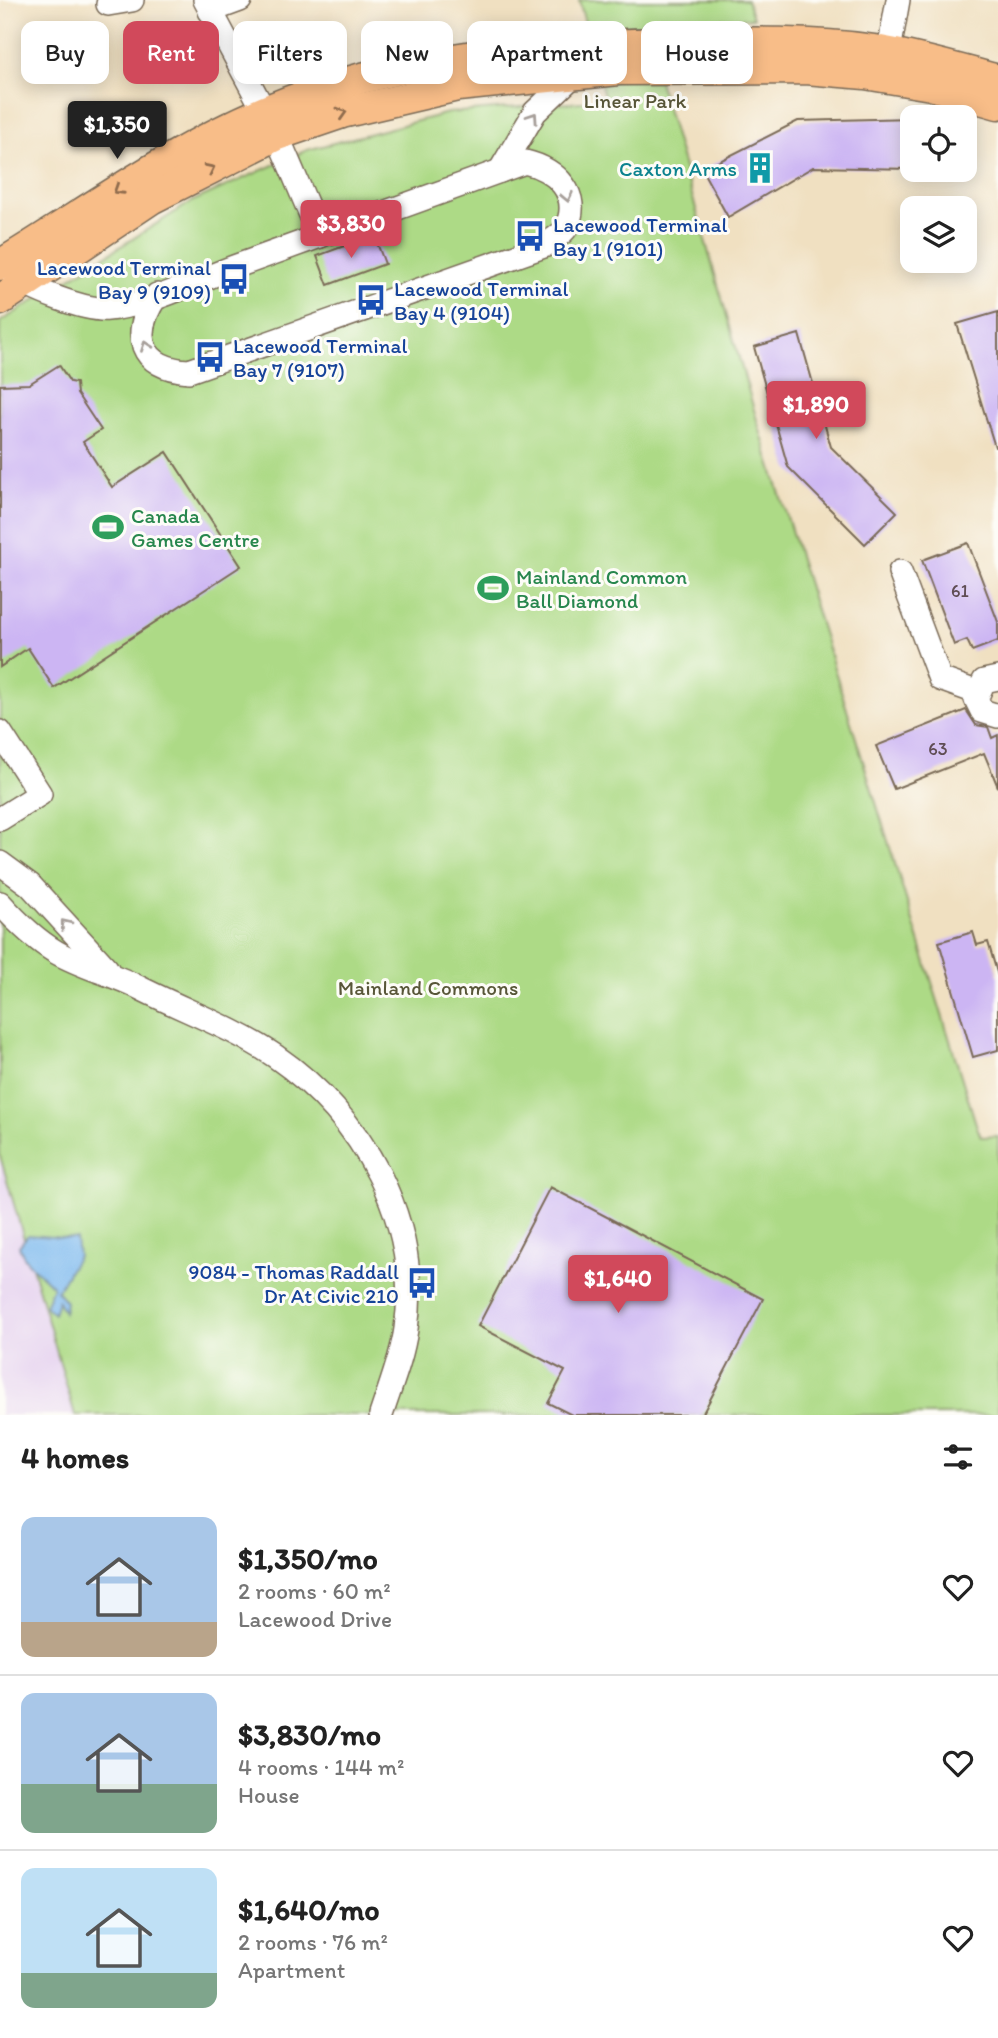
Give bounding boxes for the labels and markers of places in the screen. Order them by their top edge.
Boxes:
pin: $1,350 [60,102,174,161]
building icon: Caxton Arms [743,151,777,185]
place label: Caxton Arms [619,156,737,181]
pin: $3,830 [294,201,408,260]
place label: Lacewood Terminal Bay 1 (9101) [553,212,727,261]
bus stop icon: Lacewood Terminal Bay 1 (9101) [513,219,547,253]
place label: Lacewood Terminal Bay 9 (9109) [37,255,211,304]
bus stop icon: Lacewood Terminal Bay 9 (9109) [217,262,251,296]
place label: Lacewood Terminal Bay 4 (9104) [394,276,568,325]
bus stop icon: Lacewood Terminal Bay 4 (9104) [354,283,388,317]
place label: Lacewood Terminal Bay 7 (9107) [233,333,407,382]
bus stop icon: Lacewood Terminal Bay 7 (9107) [193,340,227,374]
pin: $1,890 [759,382,873,441]
place label: Canada Games Centre [131,503,260,552]
sports icon: Canada Games Centre [91,510,125,544]
place label: Mainland Common Ball Diamond [516,564,687,613]
sports icon: Mainland Common Ball Diamond [476,571,510,605]
pin: $1,640 [561,1256,675,1315]
place label: 9084 - Thomas Raddall Dr At Civic 210 [189,1259,399,1308]
bus stop icon: 9084 - Thomas Raddall Dr At Civic 210 [405,1266,439,1300]

